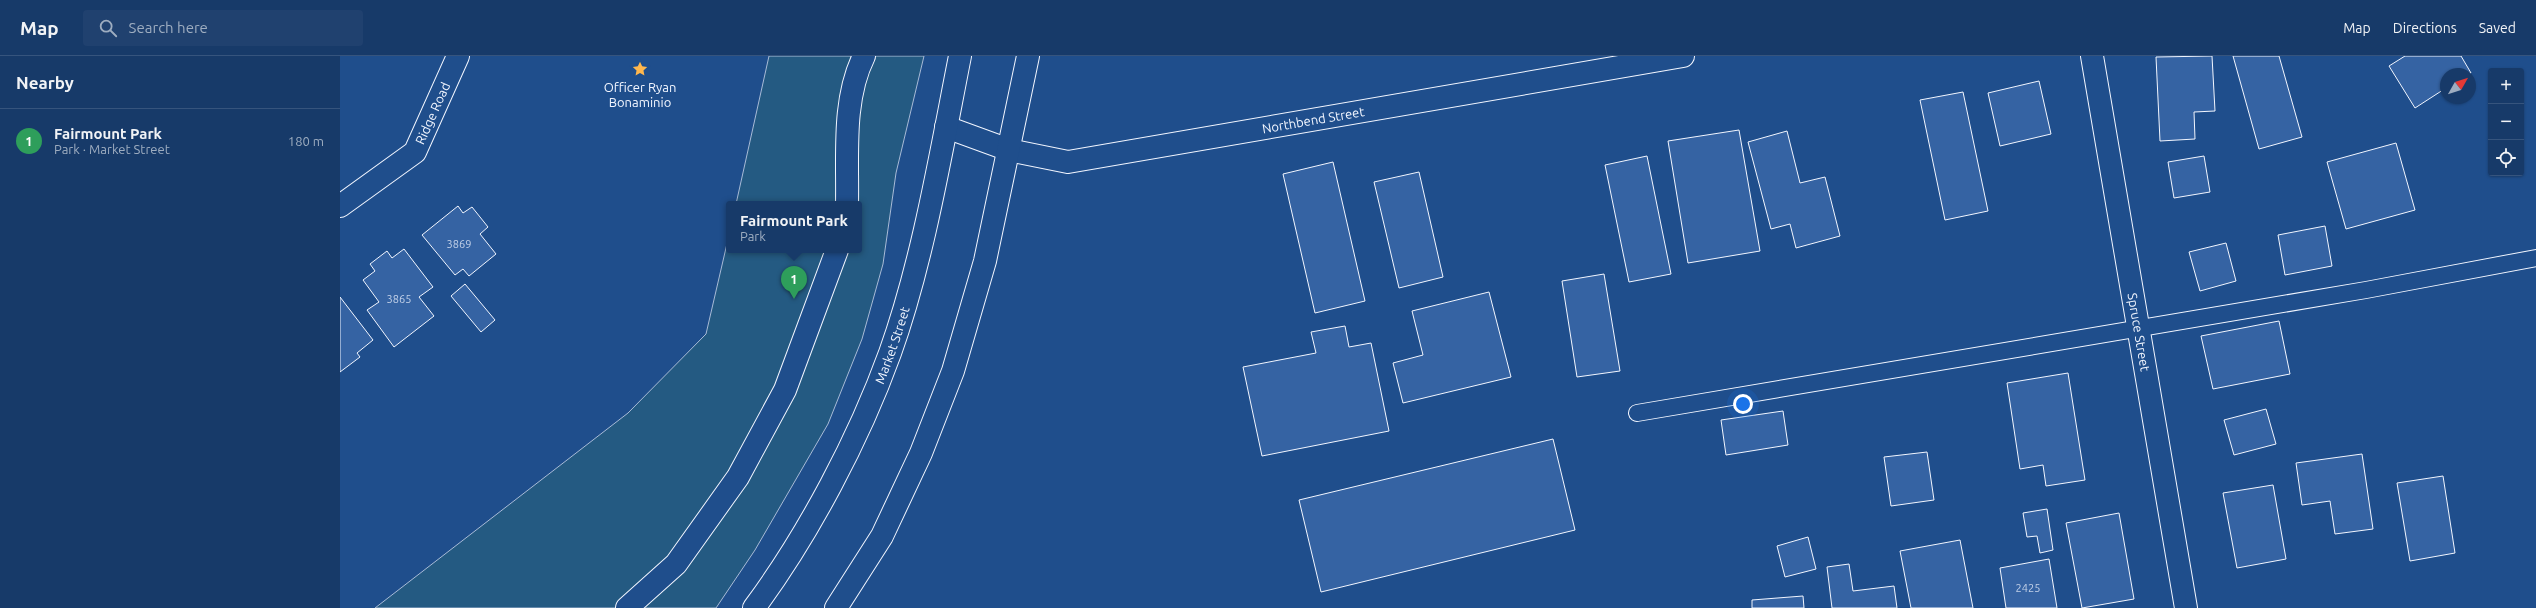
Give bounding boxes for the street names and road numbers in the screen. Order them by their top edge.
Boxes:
street label: Ridge Road [412,80,452,146]
street label: Northbend Street [1261,104,1365,135]
street label: Spruce Street [2125,292,2153,372]
street label: Market Street [872,305,912,386]

